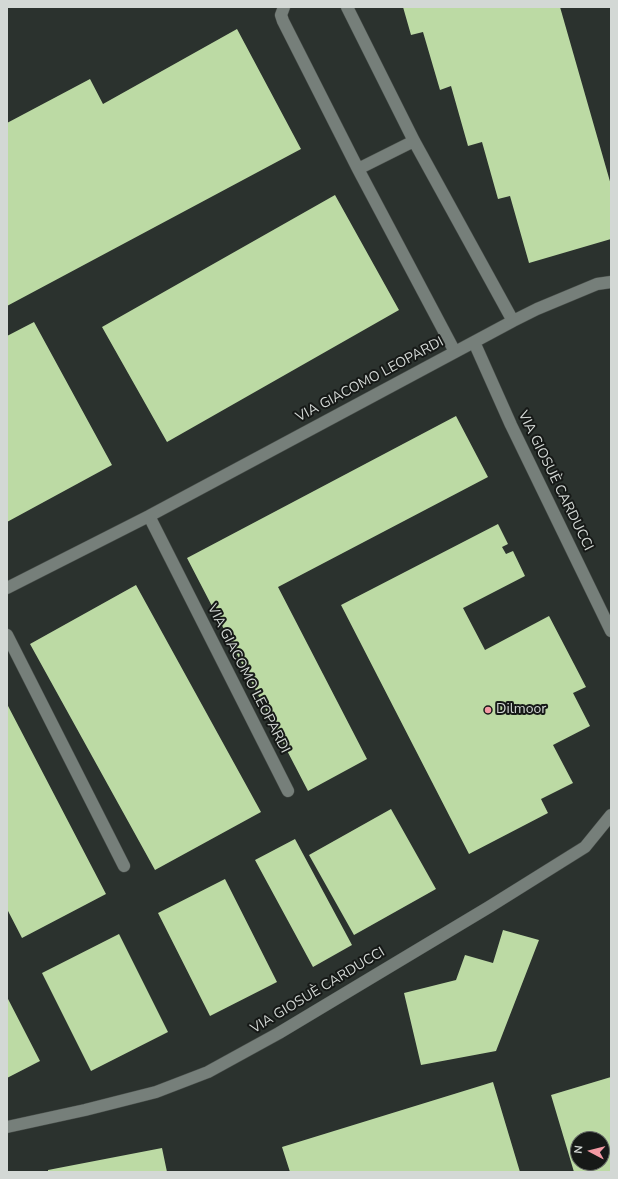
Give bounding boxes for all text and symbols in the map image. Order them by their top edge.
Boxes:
street label: VIA GIACOMO LEOPARDI [293,334,447,426]
street label: VIA GIOSUÈ CARDUCCI [514,408,596,554]
street label: VIA GIACOMO LEOPARDI [203,602,293,756]
place label: Dilmoor [496,702,546,718]
marker: Dilmoor [483,705,493,715]
street label: VIA GIOSUÈ CARDUCCI [248,944,388,1038]
north arrow [570,1131,610,1171]
text: N [571,1145,587,1155]

